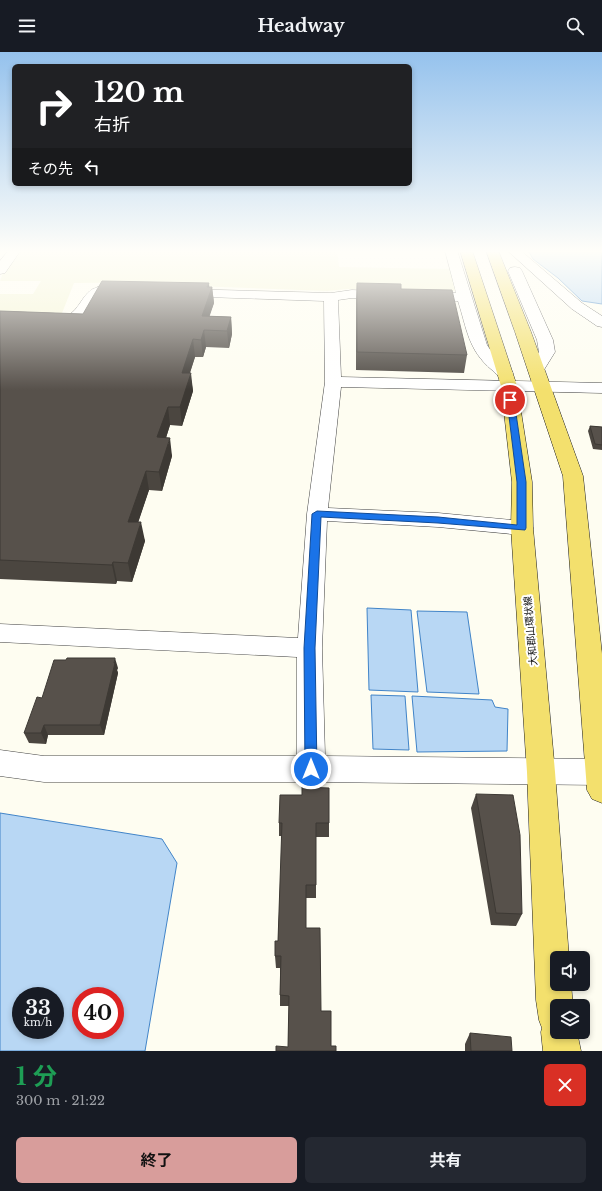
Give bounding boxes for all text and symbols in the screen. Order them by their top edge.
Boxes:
icon: menu [16,15,38,37]
text: Headway [257,15,345,37]
icon: search [564,15,586,37]
text: 120 m [94,75,184,110]
icon: right [28,80,80,132]
text: 右折 [94,114,130,136]
icon: left [81,156,103,178]
text: その先 [28,159,73,178]
pin [493,383,527,417]
icon: arrive [499,389,521,411]
street label: 大和郡山環状線 [521,596,540,666]
position arrow [290,748,332,790]
map controls [550,951,590,1039]
button: sound [550,951,590,991]
speed limit sign: 40 [72,987,124,1039]
text: 33 [25,996,51,1020]
button: layers [550,999,590,1039]
text: km/h [24,1016,52,1029]
text: 1 分 [16,1062,57,1091]
button: close [544,1064,586,1106]
text: 300 m · 21:22 [16,1092,105,1109]
button: 終了 [16,1137,297,1183]
button: 共有 [305,1137,586,1183]

